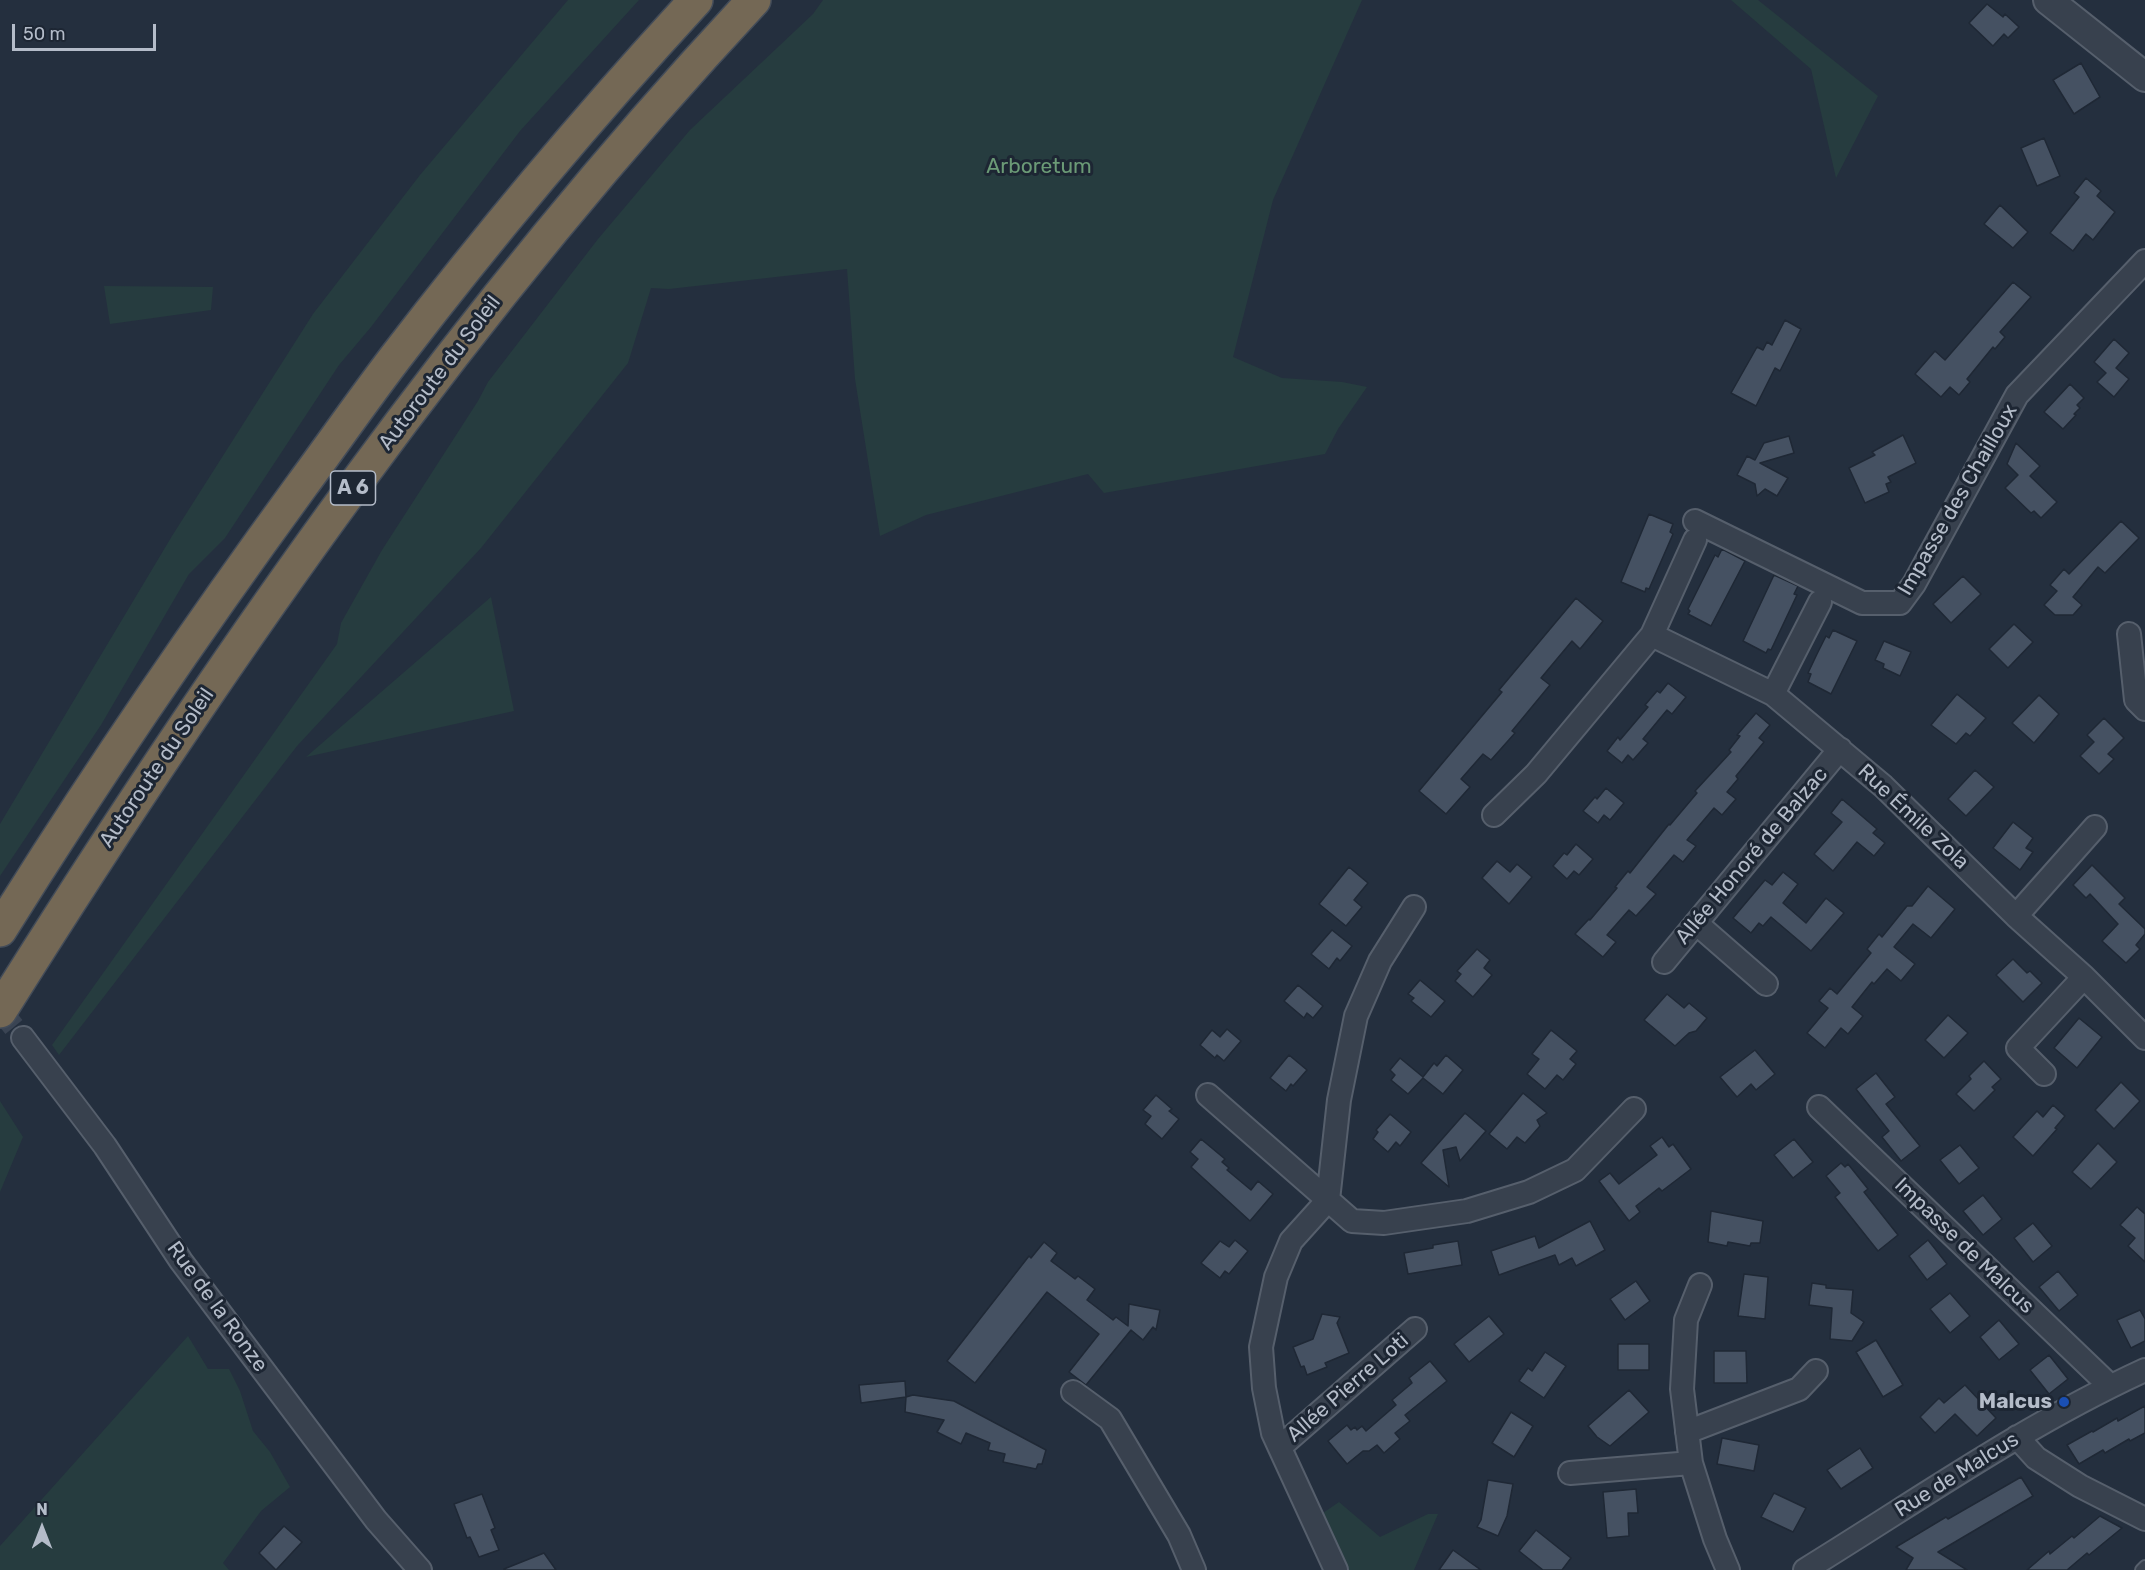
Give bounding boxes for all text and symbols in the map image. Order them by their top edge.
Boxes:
scale bar [15,12,159,50]
text: 50 m [23,23,66,45]
park label: Arboretum [986,154,1092,180]
street label: Autoroute du Soleil [374,291,506,455]
street label: Impasse des Chailloux [1893,400,2023,600]
road number: A 6 [330,471,376,505]
street label: Autoroute du Soleil [94,683,220,853]
street label: Rue Émile Zola [1852,759,1974,875]
street label: Allée Honoré de Balzac [1671,762,1833,950]
street label: Impasse de Malcus [1889,1173,2039,1319]
street label: Rue de la Ronze [161,1237,273,1377]
street label: Allée Pierre Loti [1282,1328,1414,1448]
place label: Malcus [1979,1389,2052,1415]
marker: Malcus [2057,1395,2071,1409]
street label: Rue de Malcus [1891,1427,2023,1523]
north arrow [12,1498,72,1558]
text: N [36,1500,48,1519]

